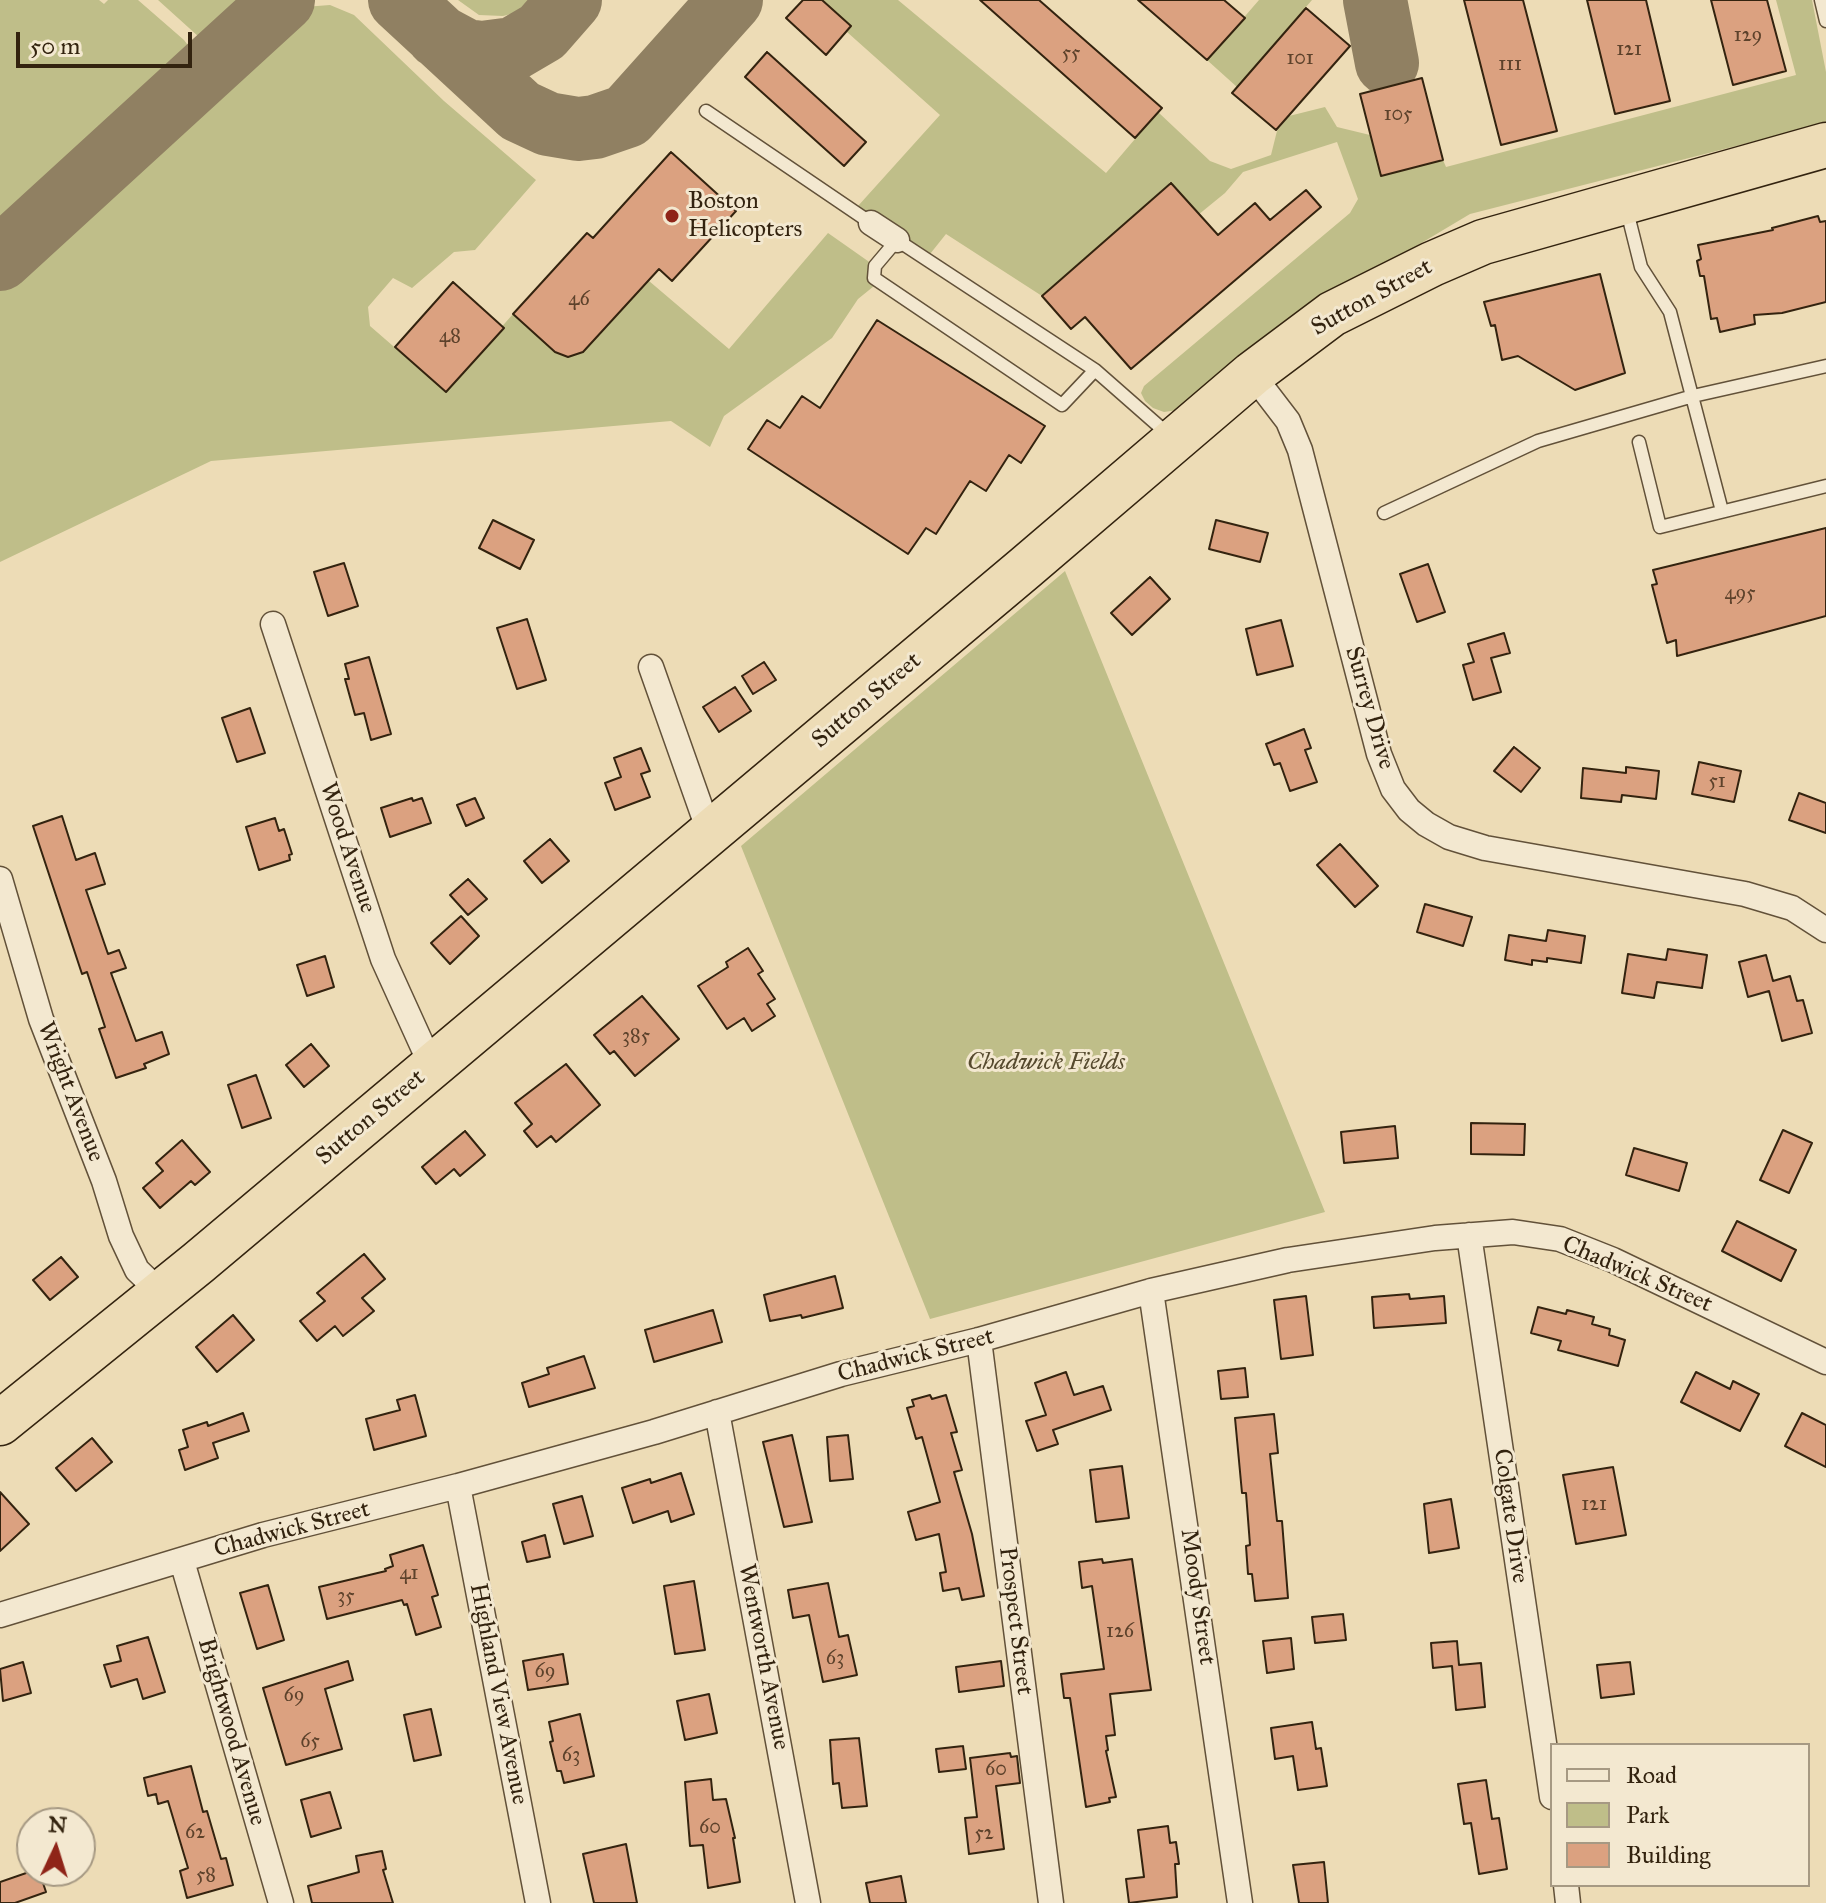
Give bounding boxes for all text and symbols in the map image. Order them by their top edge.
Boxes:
scale bar [20,16,196,66]
house number: 129 [1734,24,1762,48]
text: 50 m [30,31,80,61]
house number: 121 [1616,38,1642,62]
house number: 55 [1062,42,1080,66]
house number: 101 [1286,47,1314,71]
house number: 111 [1498,53,1522,77]
house number: 105 [1384,103,1412,127]
place label: Boston Helicopters [688,188,802,244]
marker: Boston Helicopters [663,207,681,225]
street label: Sutton Street [1307,253,1437,343]
house number: 46 [568,288,590,312]
house number: 48 [439,325,461,349]
house number: 495 [1724,582,1756,606]
street label: Surrey Drive [1338,643,1400,773]
street label: Sutton Street [807,647,927,755]
house number: 51 [1708,770,1726,794]
street label: Wood Avenue [312,779,382,917]
street label: Wright Avenue [30,1018,110,1166]
house number: 385 [622,1025,650,1049]
park label: Chadwick Fields [967,1049,1125,1077]
street label: Sutton Street [311,1064,431,1172]
street label: Chadwick Street [1558,1230,1716,1320]
street label: Chadwick Street [835,1323,997,1389]
street label: Colgate Drive [1486,1447,1534,1585]
house number: 121 [1581,1493,1607,1517]
street label: Chadwick Street [211,1495,373,1565]
street label: Moody Street [1173,1527,1221,1667]
street label: Prospect Street [992,1545,1038,1697]
street label: Wentworth Avenue [731,1561,795,1753]
house number: 41 [399,1562,419,1586]
street label: Highland View Avenue [462,1581,534,1807]
house number: 35 [337,1585,355,1609]
house number: 126 [1106,1620,1134,1644]
street label: Brightwood Avenue [190,1635,272,1829]
house number: 63 [826,1647,844,1671]
house number: 69 [535,1660,555,1684]
house number: 69 [284,1684,304,1708]
house number: 65 [300,1730,320,1754]
legend [1550,1743,1810,1887]
house number: 63 [562,1744,580,1768]
house number: 60 [985,1758,1007,1782]
text: Road [1626,1760,1677,1790]
text: Park [1626,1800,1669,1830]
north arrow [16,1807,96,1887]
text: N [47,1810,68,1839]
house number: 60 [699,1816,721,1840]
house number: 62 [185,1821,205,1845]
house number: 52 [974,1822,994,1846]
text: Building [1626,1840,1711,1870]
house number: 58 [196,1864,216,1888]

